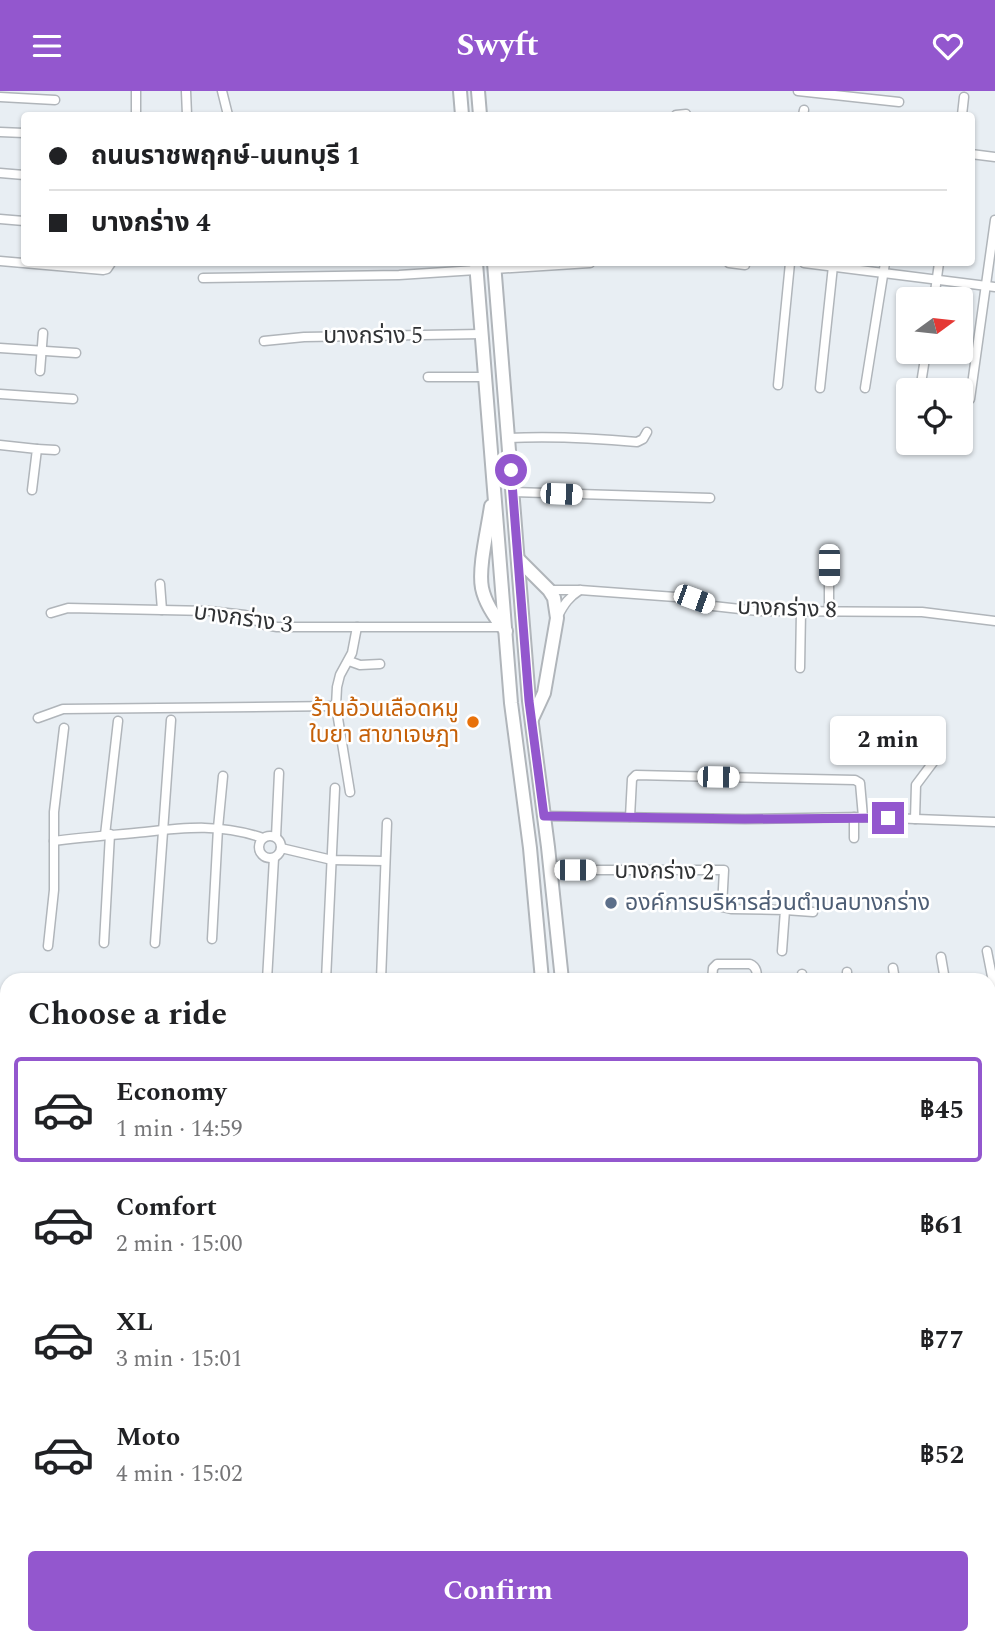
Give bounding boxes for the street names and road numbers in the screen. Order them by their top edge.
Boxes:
street label: บางกร่าง 5 [323,319,423,354]
street label: บางกร่าง 8 [737,590,837,628]
street label: บางกร่าง 3 [191,595,295,643]
street label: บางกร่าง 2 [614,854,714,890]

